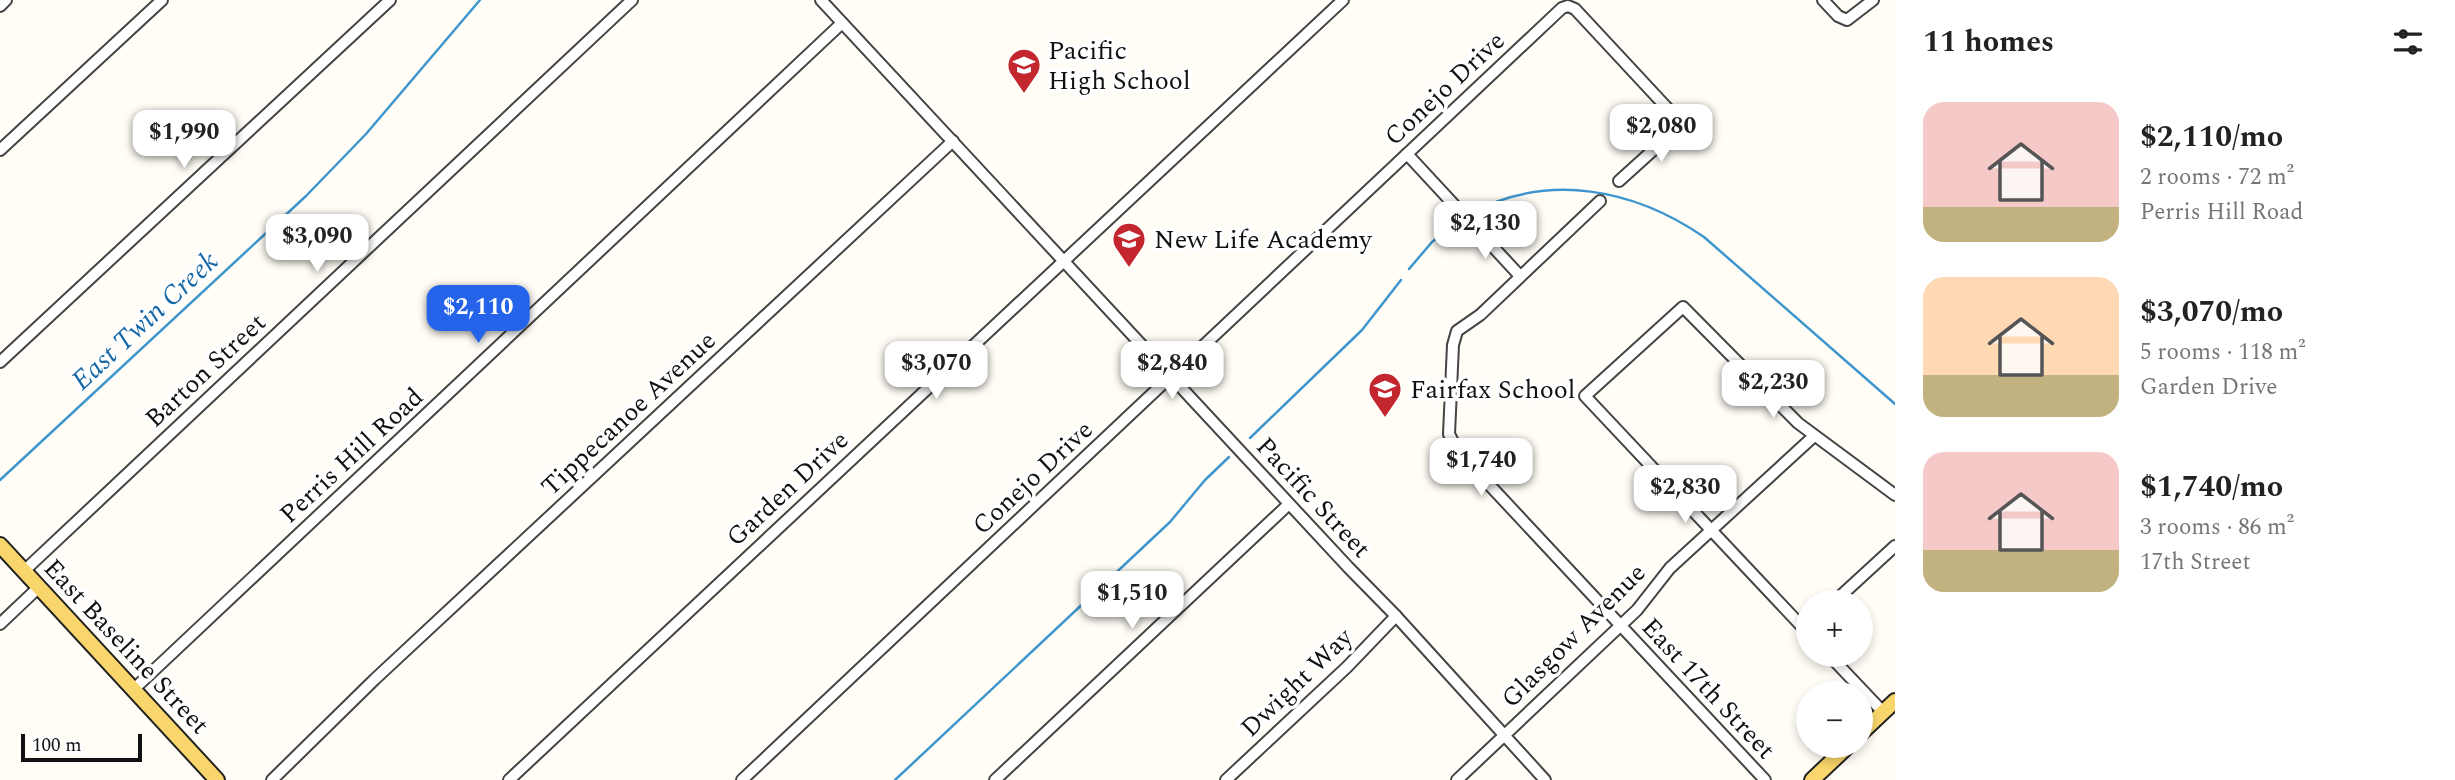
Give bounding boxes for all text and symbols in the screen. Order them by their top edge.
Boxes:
text: 11 homes [1923,19,2054,65]
street label: Conejo Drive [1375,22,1514,156]
icon: filters [2389,23,2427,61]
place label: Pacific High School [1048,31,1191,101]
school or university icon: Pacific High School [1005,46,1043,95]
pin: $2,080 [1604,104,1718,164]
text: $2,080 [1626,109,1696,144]
pin: $1,990 [127,110,241,170]
text: $2,110/mo [2140,114,2283,160]
text: $1,990 [149,115,219,150]
icon: home [1979,130,2063,214]
text: 2 rooms · 72 m² [2140,160,2294,195]
text: Perris Hill Road [2140,195,2303,230]
pin: $2,130 [1428,202,1542,261]
text: $2,130 [1450,206,1520,241]
pin: $3,090 [260,215,374,274]
text: $3,090 [282,219,352,254]
school or university icon: New Life Academy [1110,220,1148,269]
place label: New Life Academy [1154,220,1373,260]
water label: East Twin Creek [62,241,228,401]
pin: $2,110 [421,286,535,345]
text: $3,070/mo [2140,289,2283,335]
text: $2,110 [443,290,513,325]
street label: Barton Street [136,304,275,438]
icon: home [1979,305,2063,389]
street label: Tippecanoe Avenue [532,322,725,506]
text: 5 rooms · 118 m² [2140,335,2306,370]
pin: $3,070 [879,342,993,401]
pin: $2,840 [1115,342,1229,401]
text: $3,070 [901,346,971,381]
text: $2,840 [1137,346,1207,381]
pin: $2,230 [1716,360,1830,420]
text: $2,230 [1738,365,1808,400]
school or university icon: Fairfax School [1366,370,1404,419]
place label: Fairfax School [1410,370,1576,410]
text: Garden Drive [2140,370,2278,405]
street label: Perris Hill Road [270,378,433,533]
street label: Conejo Drive [963,411,1102,545]
street label: Garden Drive [717,421,858,556]
street label: Pacific Street [1246,428,1380,567]
pin: $1,740 [1424,438,1538,498]
text: $1,740 [1446,443,1516,478]
text: $1,740/mo [2140,464,2283,510]
pin: $2,830 [1628,466,1742,525]
text: $2,830 [1650,470,1720,505]
icon: home [1979,480,2063,564]
text: 3 rooms · 86 m² [2140,510,2294,545]
text: 17th Street [2140,545,2251,580]
street label: East Baseline Street [34,550,219,744]
street label: Glasgow Avenue [1492,554,1655,717]
pin: $1,510 [1075,572,1189,631]
text: $1,510 [1097,576,1167,611]
map controls [1796,590,1873,758]
button: + [1796,590,1873,667]
street label: East 17th Street [1632,609,1785,769]
street label: Dwight Way [1231,618,1363,747]
button: − [1796,681,1873,758]
scale bar [21,731,142,763]
text: 100 m [32,731,82,760]

